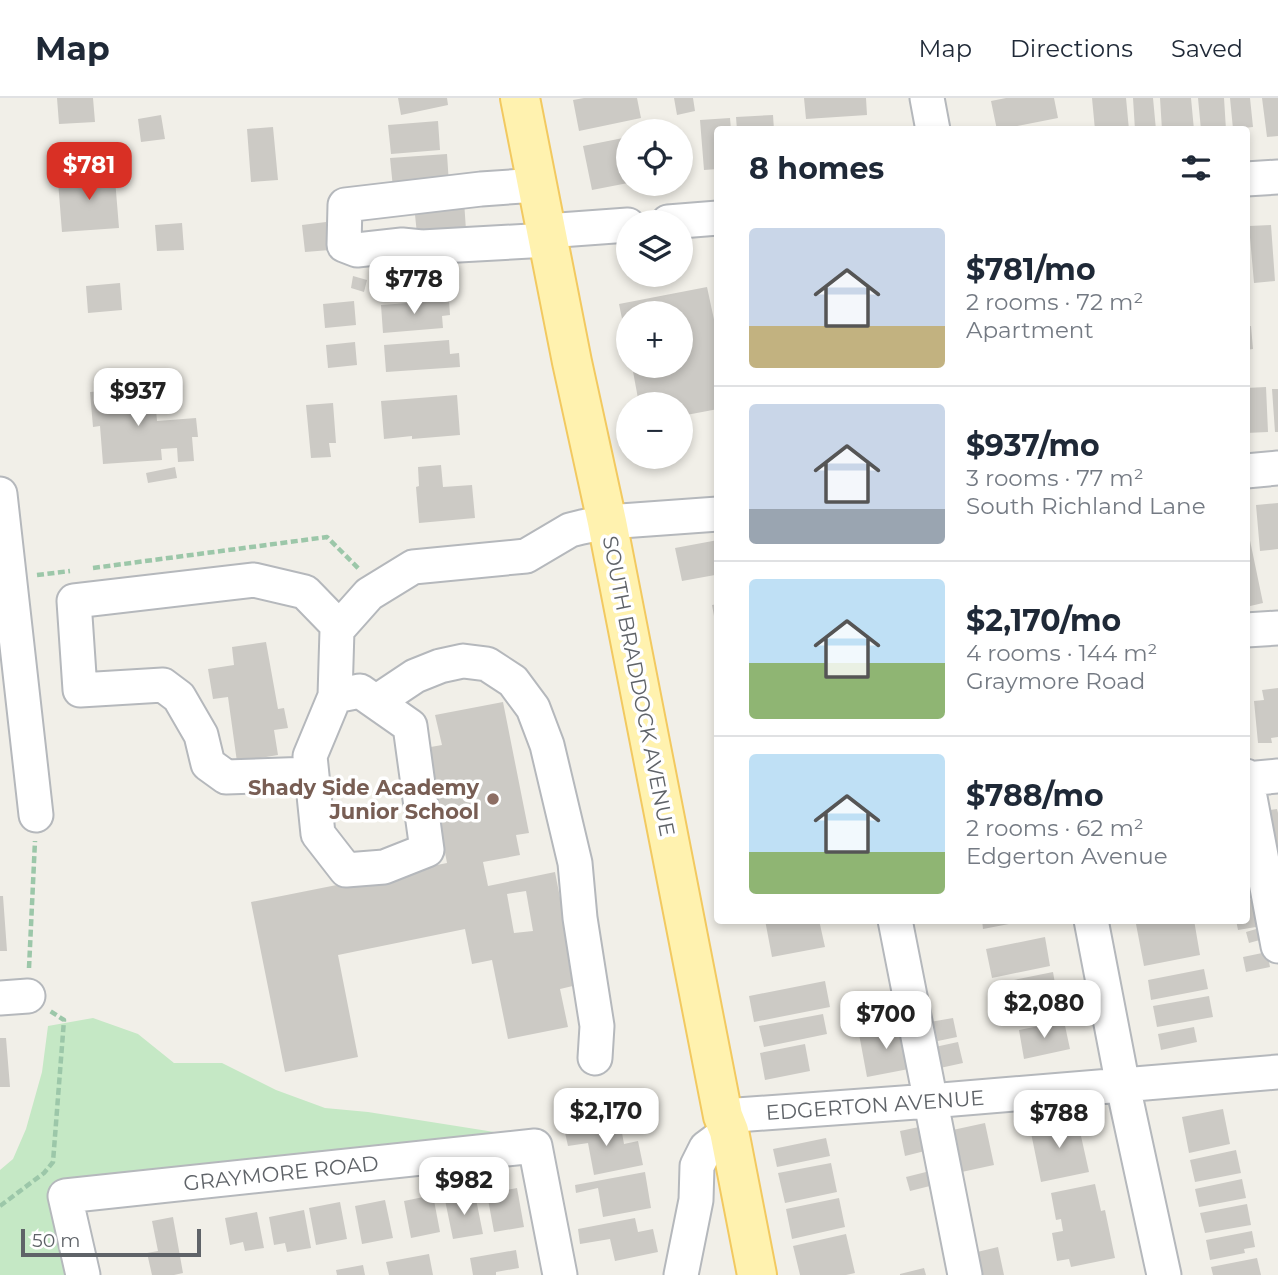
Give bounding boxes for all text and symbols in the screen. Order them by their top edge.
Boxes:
text: Map [35,28,110,68]
text: Map [919,34,972,63]
text: Directions [1010,34,1133,63]
text: Saved [1171,34,1243,63]
map controls [616,119,693,469]
button: locate [616,119,693,196]
pin: $781 [48,142,130,202]
icon: filters [1177,149,1215,187]
text: 8 homes [749,150,884,187]
text: $781 [63,151,115,179]
button: layers [616,210,693,287]
text: $781/mo [966,251,1096,288]
pin: $778 [373,256,455,316]
icon: home [805,256,889,340]
text: $778 [385,265,443,293]
text: 2 rooms · 72 m² [966,288,1143,316]
button: + [616,301,693,378]
text: Apartment [966,316,1094,344]
pin: $937 [97,368,179,428]
text: $937 [110,377,166,405]
button: − [616,392,693,469]
text: $937/mo [966,427,1100,464]
icon: home [805,432,889,516]
text: 3 rooms · 77 m² [966,464,1144,492]
text: South Richland Lane [966,492,1206,520]
street label: SOUTH BRADDOCK AVENUE [598,534,680,838]
text: $2,170/mo [966,602,1121,639]
icon: home [805,607,889,691]
text: 4 rooms · 144 m² [966,639,1158,667]
text: Graymore Road [966,667,1145,695]
place label: Shady Side Academy Junior School [248,775,479,824]
text: $788/mo [966,777,1104,814]
icon: home [805,782,889,866]
marker: Shady Side Academy Junior School [485,791,501,807]
text: 2 rooms · 62 m² [966,814,1144,842]
text: Edgerton Avenue [966,842,1168,870]
pin: $2,080 [987,981,1101,1040]
text: $2,080 [1004,989,1084,1017]
pin: $700 [845,992,927,1051]
text: $700 [856,1000,916,1028]
street label: EDGERTON AVENUE [765,1085,985,1125]
pin: $2,170 [549,1088,663,1148]
pin: $788 [1018,1090,1100,1150]
text: $2,170 [570,1097,642,1125]
text: $788 [1030,1099,1088,1127]
street label: GRAYMORE ROAD [182,1150,380,1196]
pin: $982 [423,1158,505,1217]
text: $982 [435,1166,493,1194]
scale bar [21,1226,201,1258]
text: 50 m [32,1229,80,1252]

